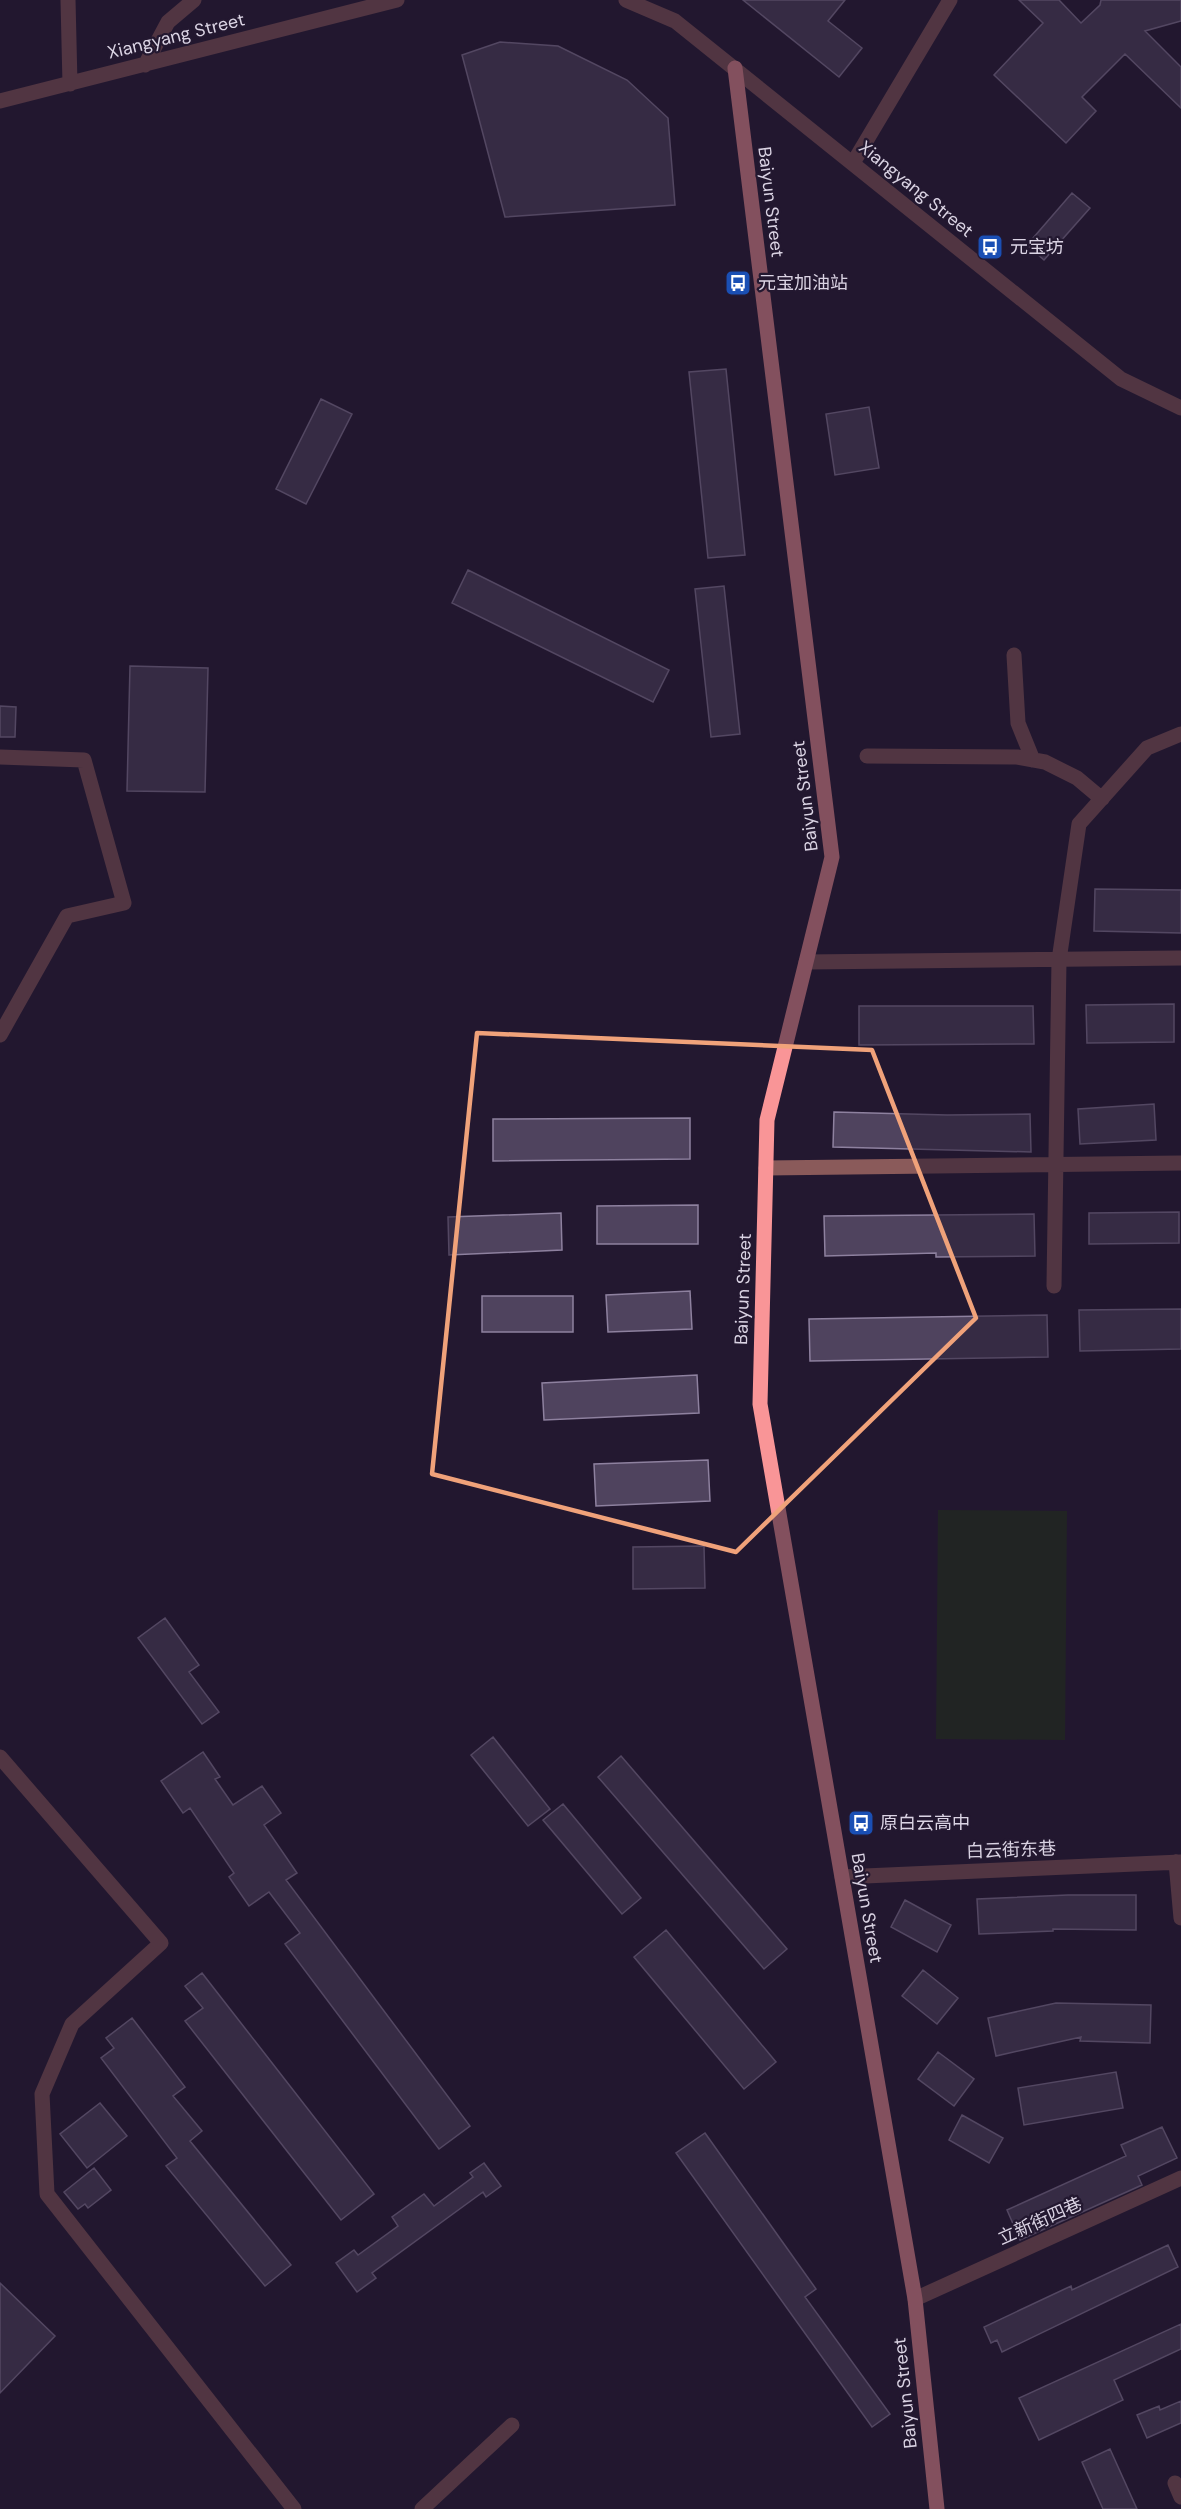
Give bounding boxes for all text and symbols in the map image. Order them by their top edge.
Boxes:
street label: Xiangyang Street [105,7,247,65]
street label: Xiangyang Street [854,135,978,243]
street label: Baiyun Street [752,145,790,259]
bus stop icon: 元宝坊 [975,232,1005,262]
place label: 元宝坊 [1010,235,1064,259]
bus stop icon: 元宝加油站 [723,268,753,298]
place label: 元宝加油站 [758,271,848,295]
street label: Baiyun Street [786,739,824,853]
street label: Baiyun Street [729,1233,757,1345]
bus stop icon: 原白云高中 [846,1808,876,1838]
place label: 原白云高中 [880,1811,970,1835]
street label: 白云街东巷 [966,1836,1056,1864]
street label: Baiyun Street [846,1851,888,1965]
street label: 立新街四巷 [994,2192,1086,2250]
street label: Baiyun Street [887,2336,923,2450]

